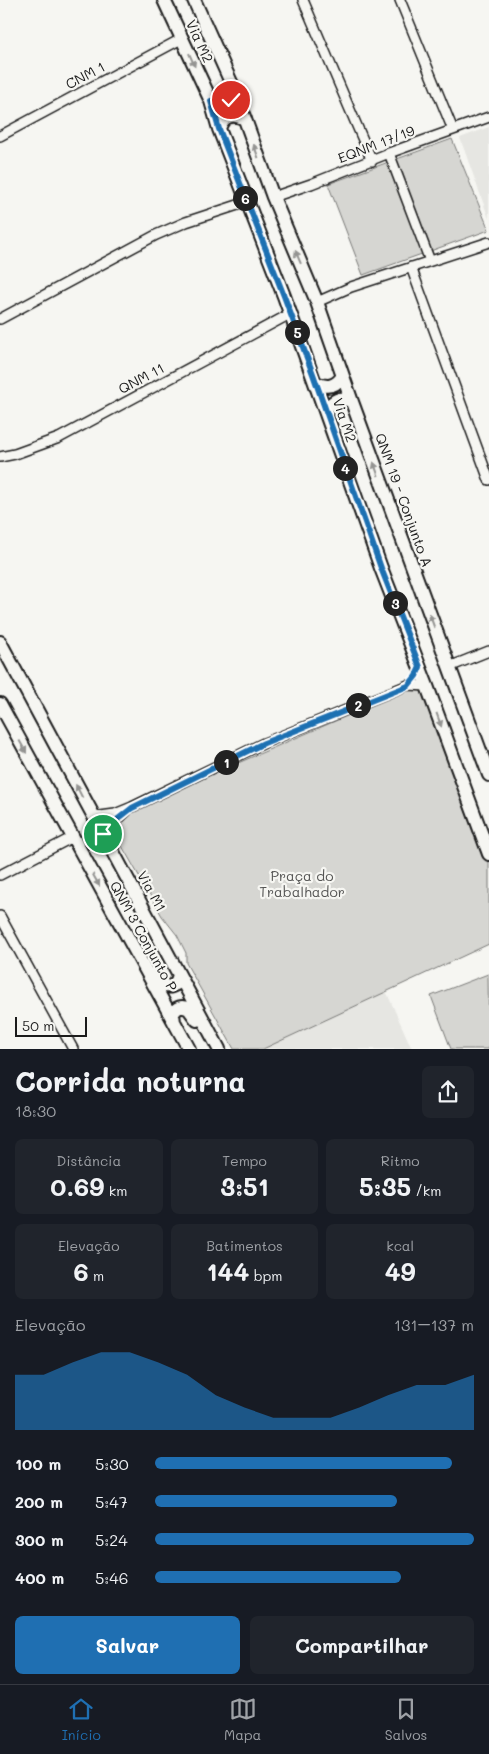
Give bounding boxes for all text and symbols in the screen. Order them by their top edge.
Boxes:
street label: Via M2 [182,16,218,66]
one-way arrow [189,53,197,67]
street label: CNM 1 [62,57,108,93]
pin [210,79,252,121]
icon: check [217,86,245,114]
street label: EQNM 17/19 [335,121,417,167]
one-way arrow [252,143,260,158]
pin: 6 [232,186,258,210]
text: 6 [241,189,250,208]
one-way arrow [294,249,302,264]
pin: 5 [284,320,310,344]
text: 5 [293,323,302,342]
street label: QNM 11 [115,358,167,398]
street label: Via M2 [329,395,361,445]
street label: QNM 19 - Conjunto A [371,430,437,570]
pin: 4 [332,456,358,480]
text: 4 [341,459,350,478]
one-way arrow [372,461,379,476]
pin: 3 [382,590,408,616]
text: 3 [391,594,400,613]
one-way arrow [428,613,436,628]
pin: 2 [346,692,370,718]
text: 2 [355,696,362,715]
one-way arrow [436,713,444,727]
one-way arrow [19,739,27,754]
pin: 1 [214,750,238,774]
text: 1 [223,753,230,772]
one-way arrow [75,783,83,798]
pin [82,813,124,855]
icon: arrive [89,820,117,848]
park label: Praça do Trabalhador [259,866,345,901]
street label: Via M1 [133,867,171,915]
one-way arrow [92,873,100,888]
street label: QNM 3 Conjunto P [106,877,182,995]
scale bar [15,1014,88,1037]
text: 50 m [22,1016,54,1035]
text: Corrida noturna [15,1063,246,1099]
button: share [422,1066,474,1118]
text: 18:30 [15,1100,56,1121]
text: Distância [57,1151,121,1170]
text: Tempo [222,1151,267,1170]
text: Ritmo [381,1151,420,1170]
text: 0.69 [50,1170,104,1202]
text: 3:51 [220,1170,269,1202]
text: 5:35 [359,1170,411,1202]
text: km [104,1181,127,1200]
text: /km [411,1181,441,1200]
text: Elevação [58,1236,120,1255]
text: Batimentos [206,1236,283,1255]
text: kcal [386,1236,414,1255]
text: 6 [73,1255,89,1287]
text: 144 [207,1255,249,1287]
text: 49 [385,1255,416,1287]
text: m [89,1266,104,1285]
text: bpm [249,1266,282,1285]
text: Elevação [15,1314,85,1335]
text: 131–137 m [394,1314,474,1335]
text: 100 m [15,1453,61,1474]
text: 5:30 [95,1453,129,1474]
text: 200 m [15,1491,63,1512]
text: 5:47 [95,1491,128,1512]
text: 300 m [15,1529,64,1550]
text: 5:24 [95,1529,128,1550]
text: 400 m [15,1567,64,1588]
text: 5:46 [95,1567,128,1588]
button: Salvar [15,1616,240,1674]
button: Compartilhar [250,1616,474,1674]
tab: Início [62,1695,101,1744]
tab: Mapa [224,1695,261,1744]
tab: Salvos [385,1695,427,1744]

